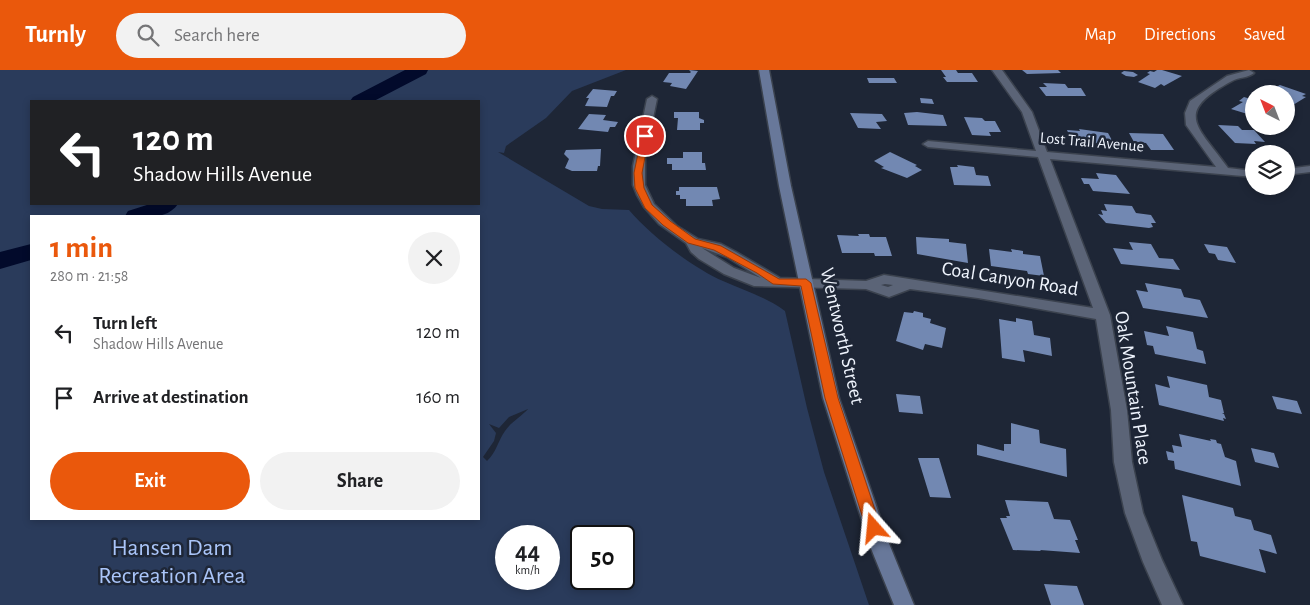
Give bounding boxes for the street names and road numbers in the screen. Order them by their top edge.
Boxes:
street label: Lost Trail Avenue [1039,129,1145,155]
street label: Coal Canyon Road [940,258,1080,300]
street label: Wentworth Street [817,266,868,407]
street label: Oak Mountain Place [1111,310,1155,466]

